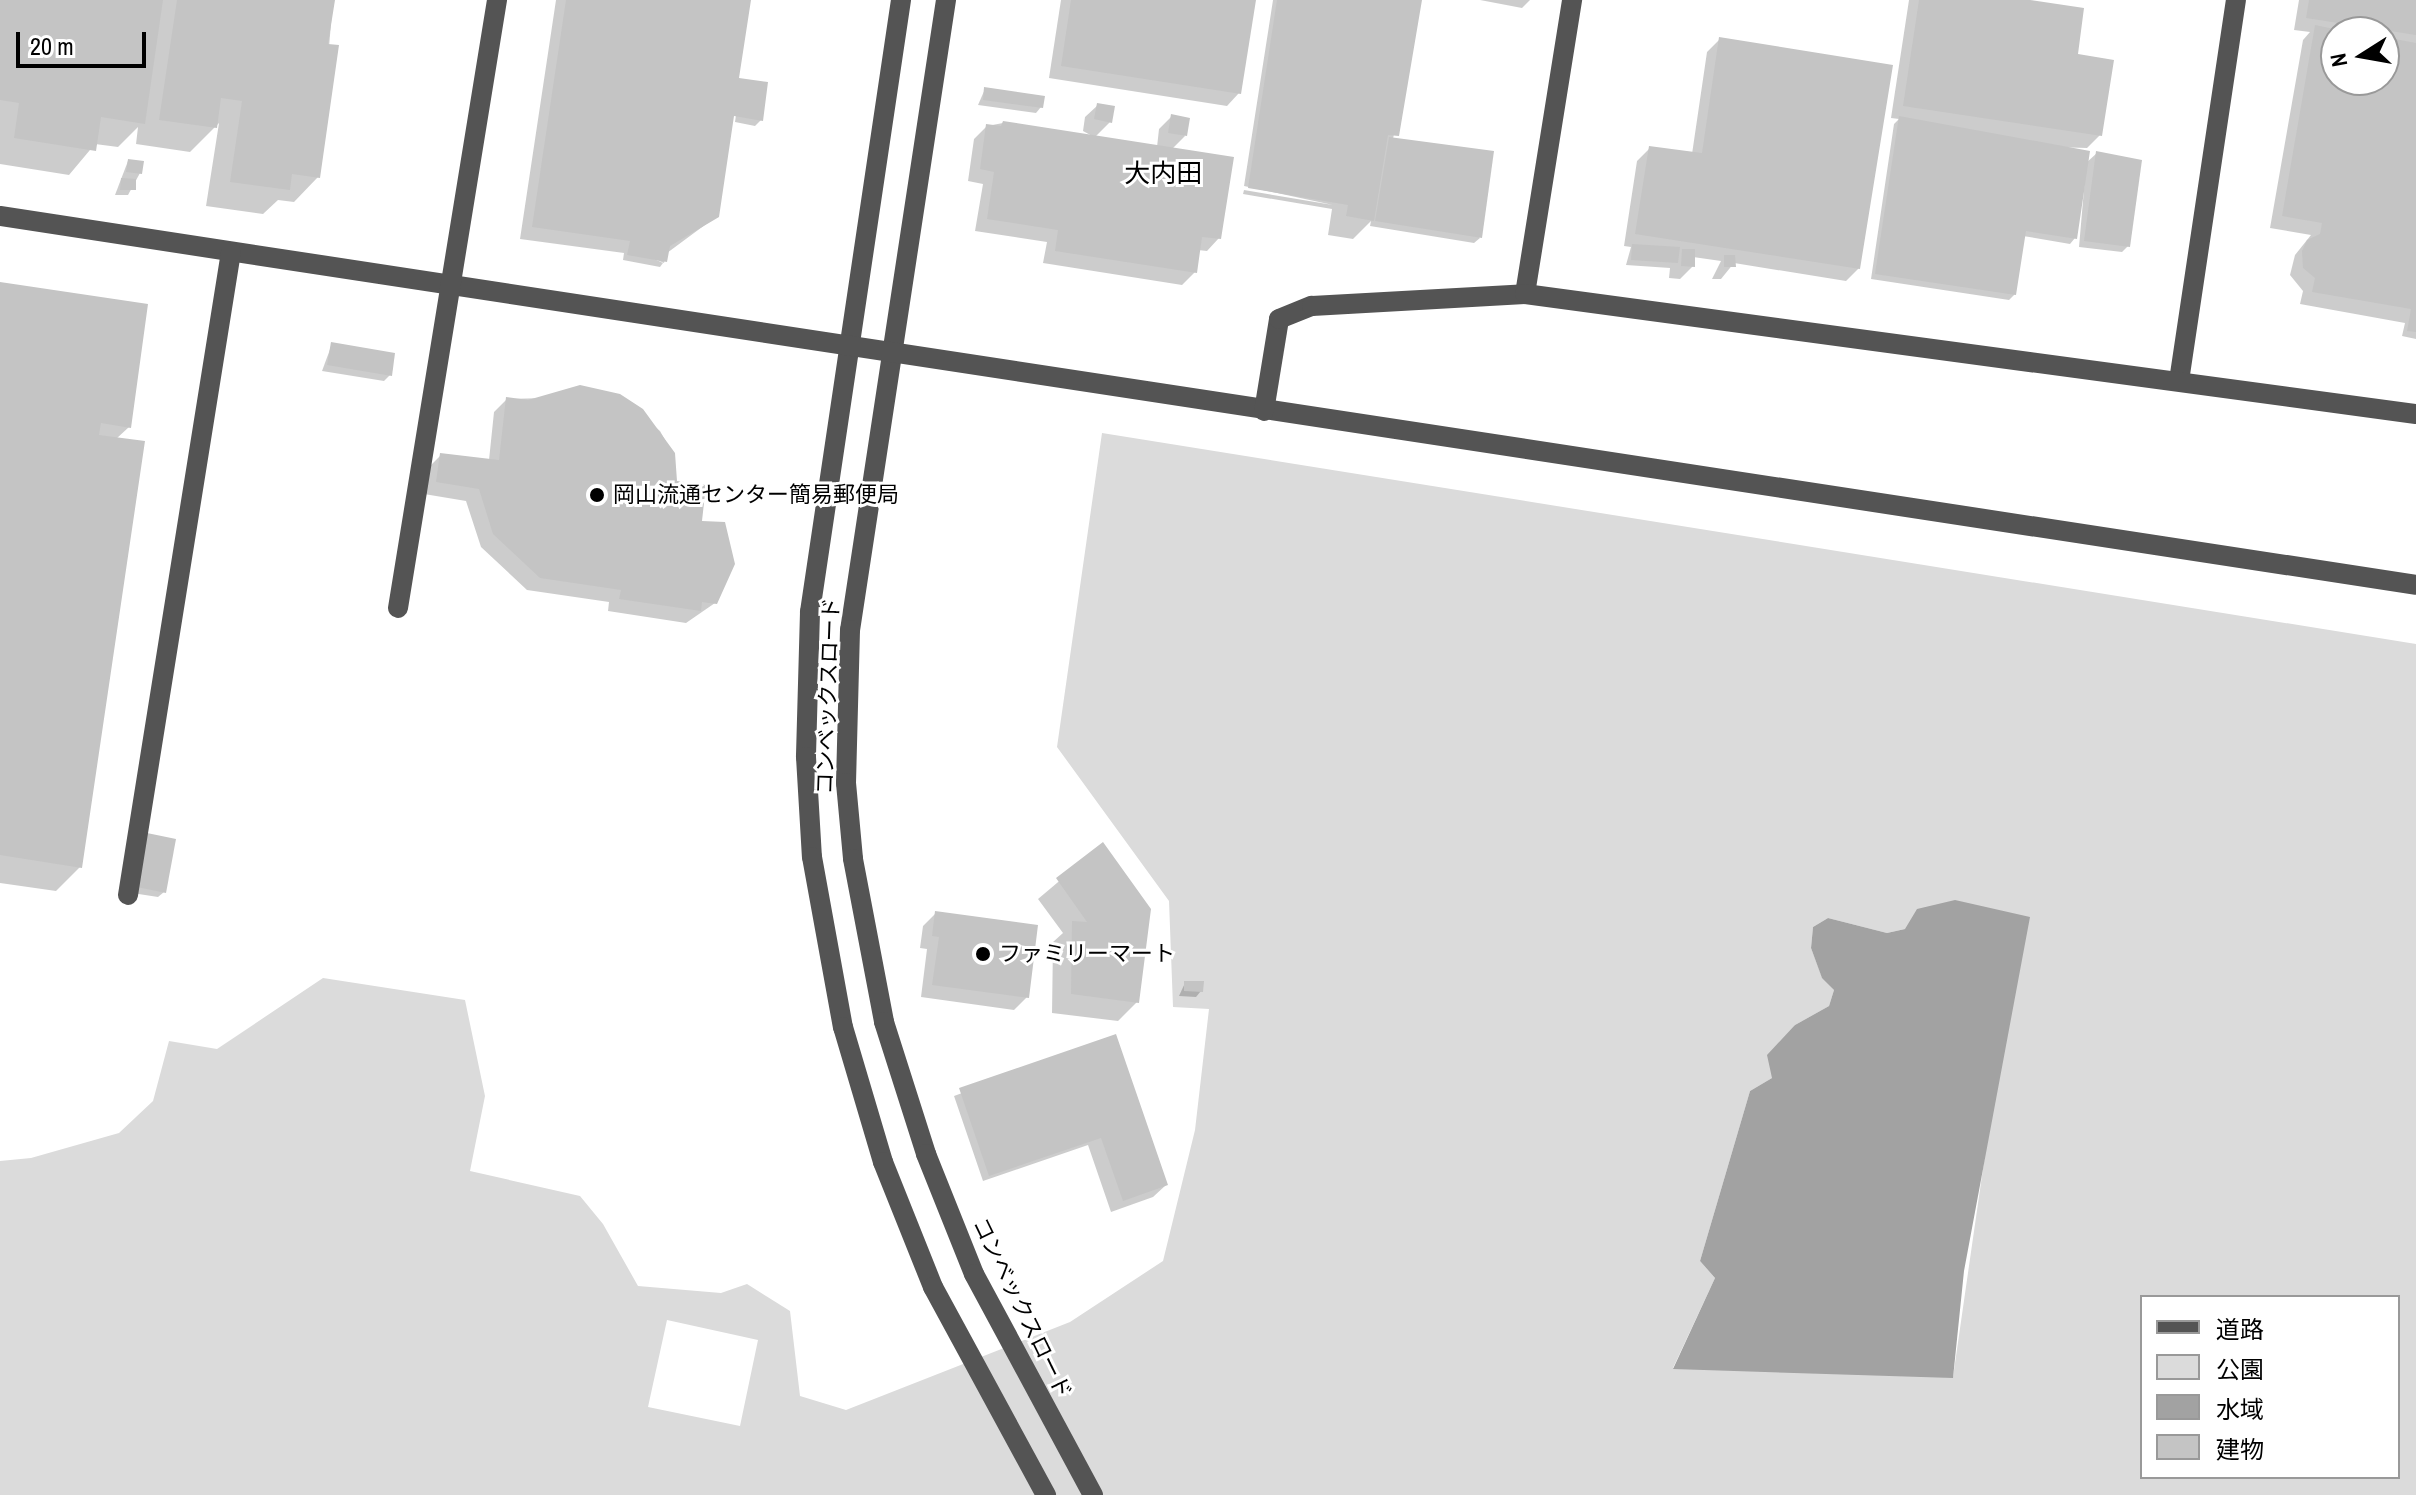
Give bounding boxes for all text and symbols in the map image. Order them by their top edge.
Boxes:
scale bar [20,16,150,66]
north arrow [2320,16,2400,96]
text: 20 m [30,30,74,62]
text: N [2322,51,2354,69]
district label: 大内田 [1124,157,1202,189]
place label: 岡山流通センター簡易郵便局 [613,482,899,508]
marker: 岡山流通センター簡易郵便局 [588,486,606,504]
street label: コンベックスロード [811,597,845,795]
place label: ファミリーマート [999,941,1175,967]
marker: ファミリーマート [974,945,992,963]
street label: コンベックスロード [967,1213,1077,1403]
legend [2140,1295,2400,1479]
text: 道路 [2216,1313,2264,1345]
text: 公園 [2216,1353,2264,1385]
text: 水域 [2216,1393,2264,1425]
text: 建物 [2216,1433,2264,1465]

